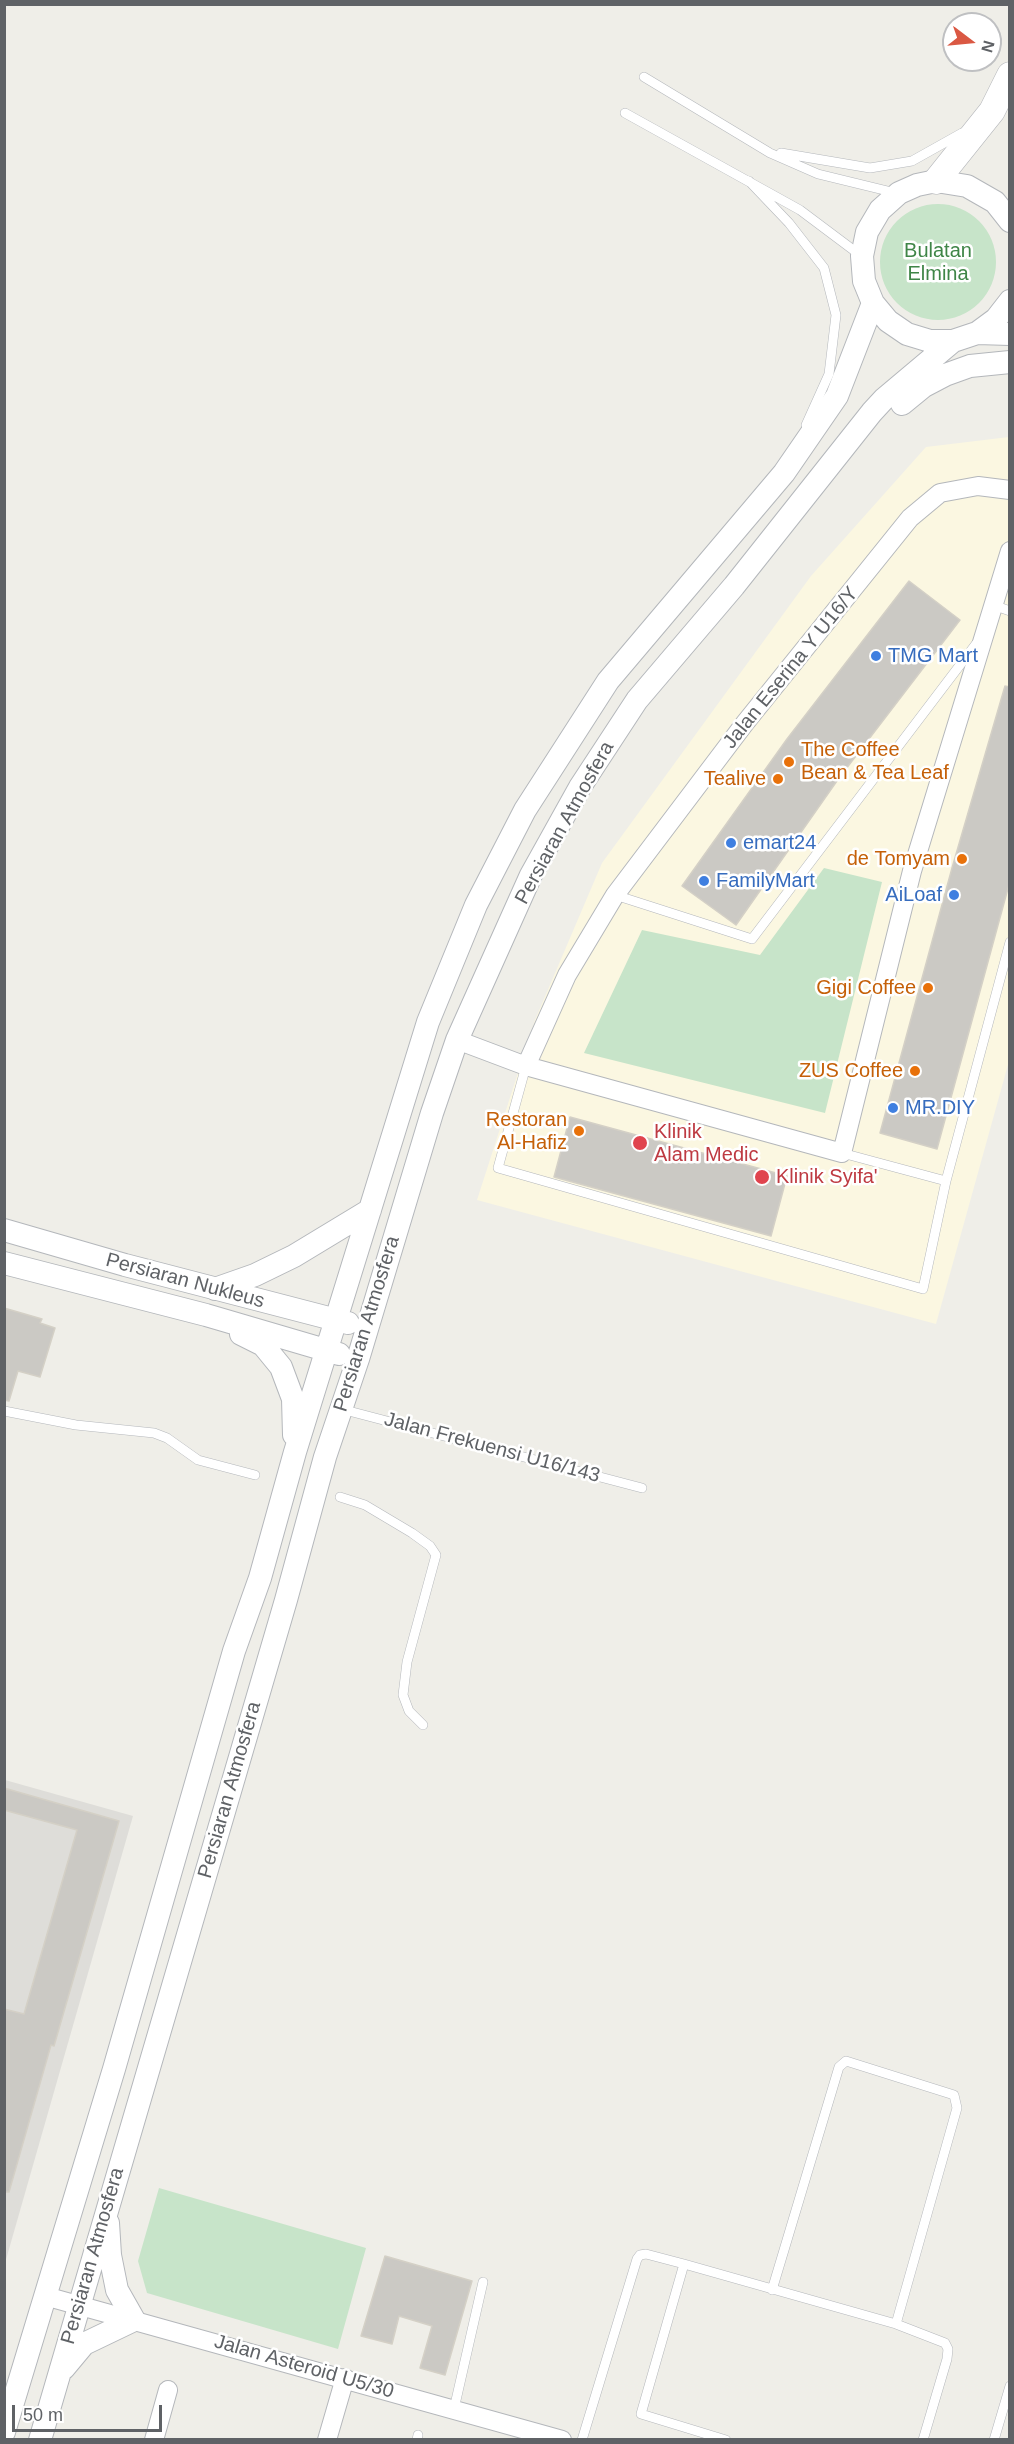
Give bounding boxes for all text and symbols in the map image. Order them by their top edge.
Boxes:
north arrow [942,12,1002,72]
text: N [978,39,998,54]
park label: Bulatan Elmina [904,239,972,286]
street label: Jalan Eserina Y U16/Y [718,582,864,754]
place label: TMG Mart [888,644,978,668]
marker: TMG Mart [869,649,883,663]
street label: Persiaran Atmosfera [510,737,620,909]
place label: The Coffee Bean & Tea Leaf [801,738,949,785]
marker: The Coffee Bean & Tea Leaf [782,755,796,769]
place label: Tealive [704,767,766,791]
marker: Tealive [771,772,785,786]
place label: emart24 [743,831,816,855]
marker: emart24 [724,836,738,850]
place label: de Tomyam [847,847,950,871]
marker: de Tomyam [955,852,969,866]
place label: FamilyMart [716,869,815,893]
marker: FamilyMart [697,874,711,888]
place label: AiLoaf [885,883,942,907]
marker: AiLoaf [947,888,961,902]
place label: Gigi Coffee [816,976,916,1000]
marker: Gigi Coffee [921,981,935,995]
place label: ZUS Coffee [799,1059,903,1083]
marker: ZUS Coffee [908,1064,922,1078]
place label: MR.DIY [905,1096,975,1120]
marker: MR.DIY [886,1101,900,1115]
place label: Restoran Al-Hafiz [486,1108,567,1155]
place label: Klinik Alam Medic [654,1120,758,1167]
marker: Restoran Al-Hafiz [572,1124,586,1138]
marker: Klinik Alam Medic [631,1134,649,1152]
place label: Klinik Syifa' [776,1165,878,1189]
marker: Klinik Syifa' [753,1168,771,1186]
street label: Persiaran Atmosfera [329,1233,405,1415]
street label: Persiaran Nukleus [103,1248,267,1314]
street label: Jalan Frekuensi U16/143 [382,1408,602,1488]
street label: Persiaran Atmosfera [193,1699,267,1881]
street label: Persiaran Atmosfera [56,2165,130,2347]
street label: Jalan Asteroid U5/30 [211,2330,397,2404]
scale bar [15,2393,165,2431]
text: 50 m [23,2405,63,2425]

